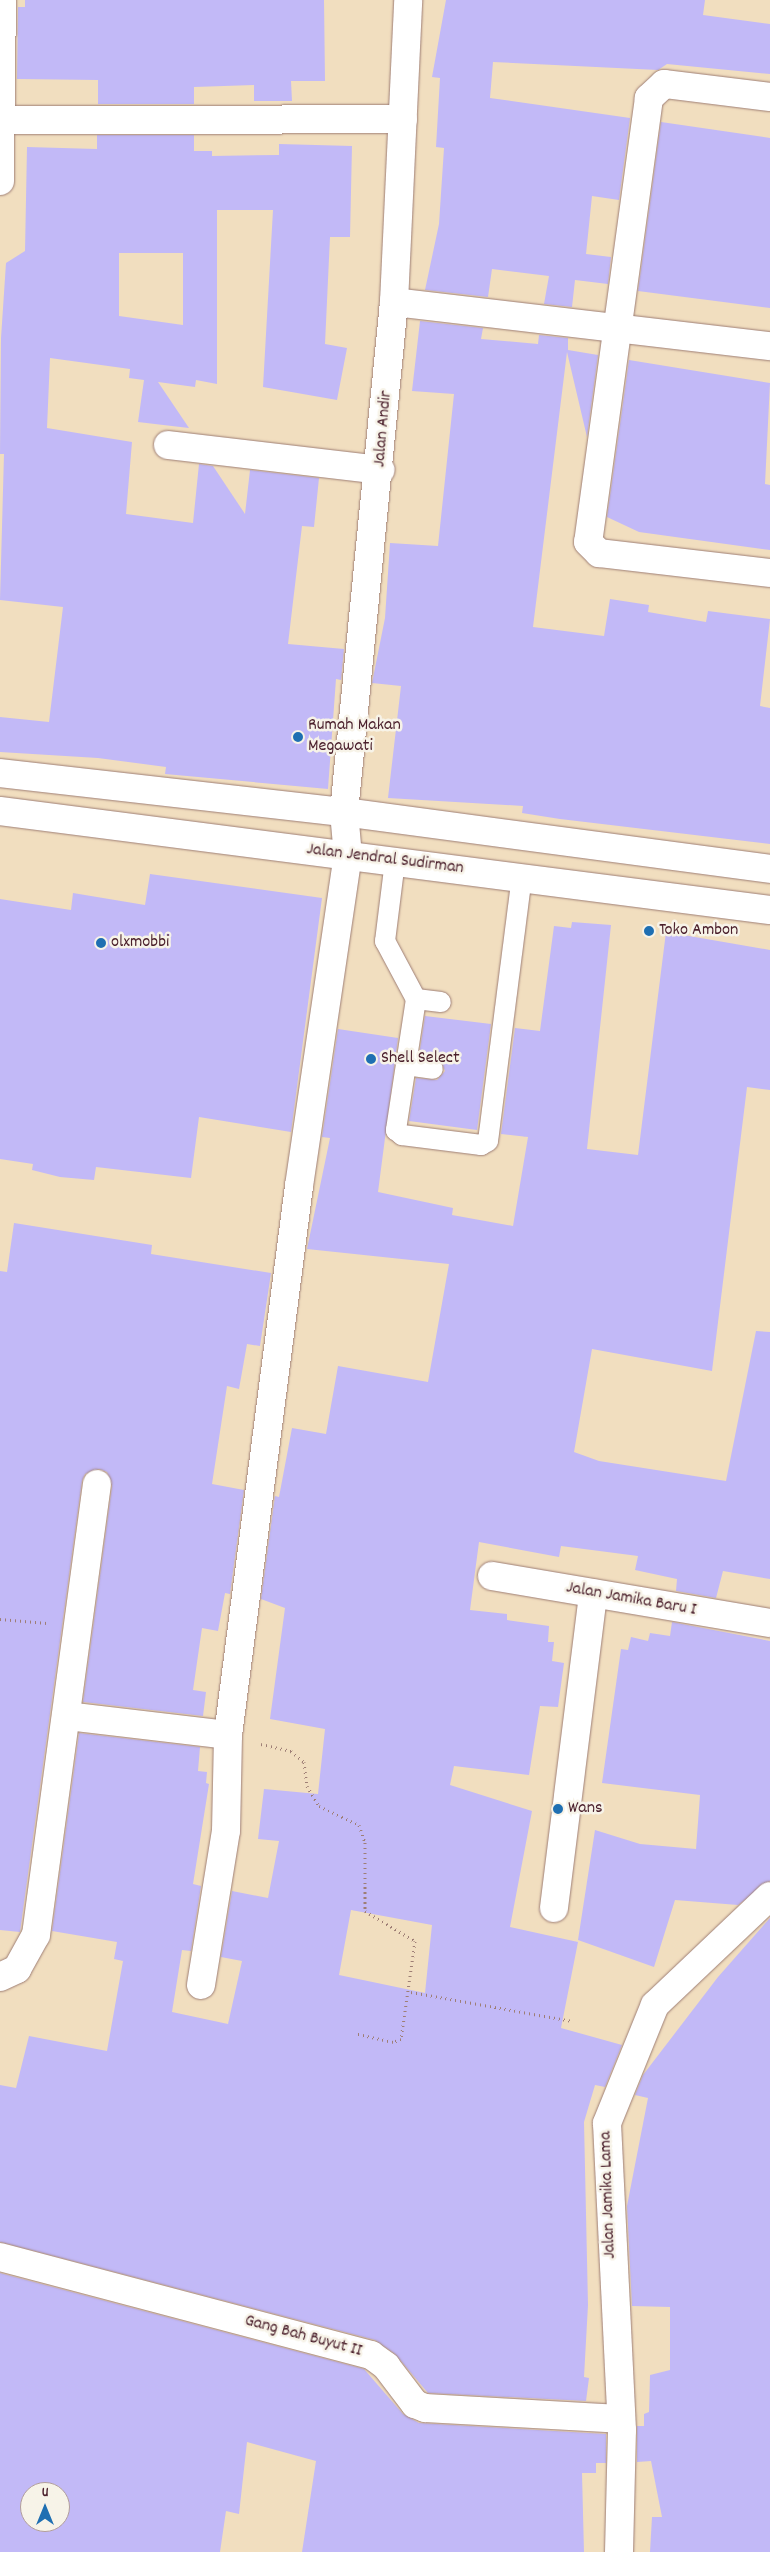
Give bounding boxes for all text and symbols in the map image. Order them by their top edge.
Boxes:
street label: Jalan Andir [370,390,398,468]
place label: Rumah Makan Megawati [308,716,401,759]
marker: Rumah Makan Megawati [292,731,304,743]
street label: Jalan Jendral Sudirman [305,840,465,880]
place label: Toko Ambon [659,920,738,942]
marker: Toko Ambon [643,925,655,937]
place label: olxmobbi [111,932,169,954]
marker: olxmobbi [95,937,107,949]
place label: Shell Select [381,1048,460,1070]
marker: Shell Select [365,1053,377,1065]
street label: Jalan Jamika Baru I [564,1578,698,1622]
place label: Wans [568,1798,603,1820]
marker: Wans [552,1803,564,1815]
street label: Jalan Jamika Lama [596,2131,622,2259]
street label: Gang Bah Buyut II [242,2311,364,2363]
north arrow [20,2482,70,2532]
text: U [42,2483,48,2503]

